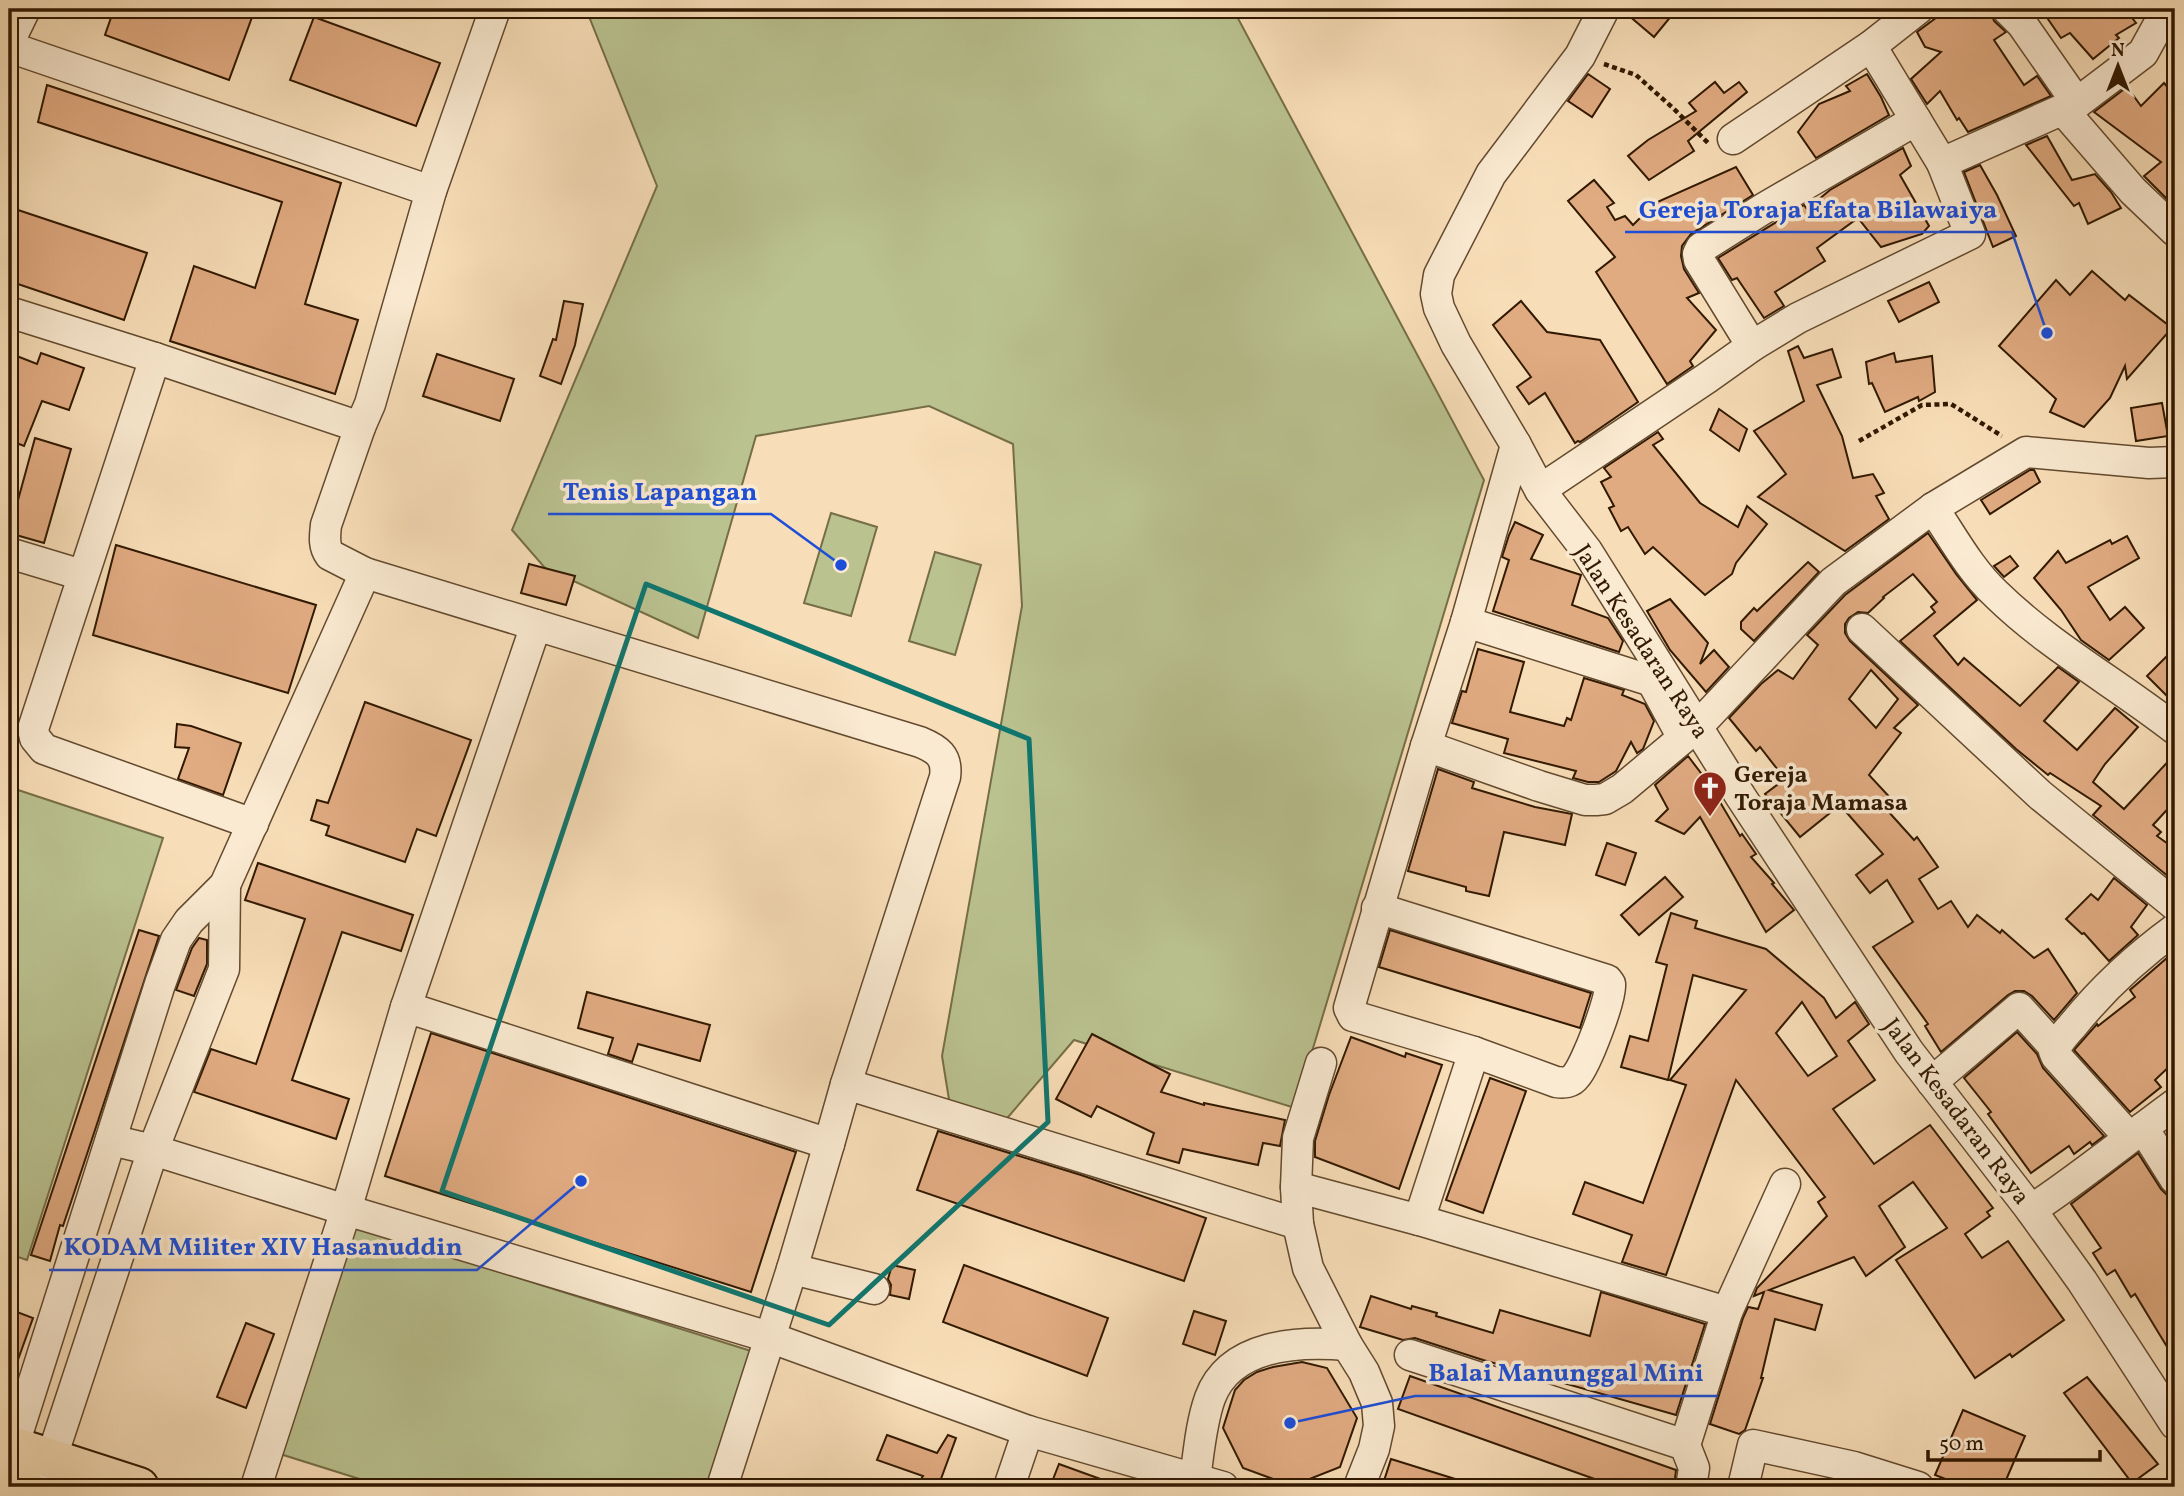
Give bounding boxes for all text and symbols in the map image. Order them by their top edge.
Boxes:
north arrow [2082,32,2152,102]
text: N [2111,38,2125,64]
callout: Gereja Toraja Efata Bilawaiya [1625,185,2012,232]
text: Gereja Toraja Efata Bilawaiya [1639,193,1997,229]
callout: Tenis Lapangan [548,467,771,514]
text: Tenis Lapangan [563,475,757,511]
street label: Jalan Kesadaran Raya [1564,538,1716,746]
place label: Gereja Toraja Mamasa [1734,759,1908,821]
church icon: Gereja Toraja Mamasa [1691,769,1729,818]
street label: Jalan Kesadaran Raya [1874,1012,2037,1213]
callout: KODAM Militer XIV Hasanuddin [49,1223,477,1270]
text: KODAM Militer XIV Hasanuddin [63,1230,463,1266]
callout: Balai Manunggal Mini [1415,1349,1718,1396]
text: Balai Manunggal Mini [1428,1356,1704,1392]
scale bar [1928,1419,2100,1463]
text: 50 m [1939,1430,1984,1459]

